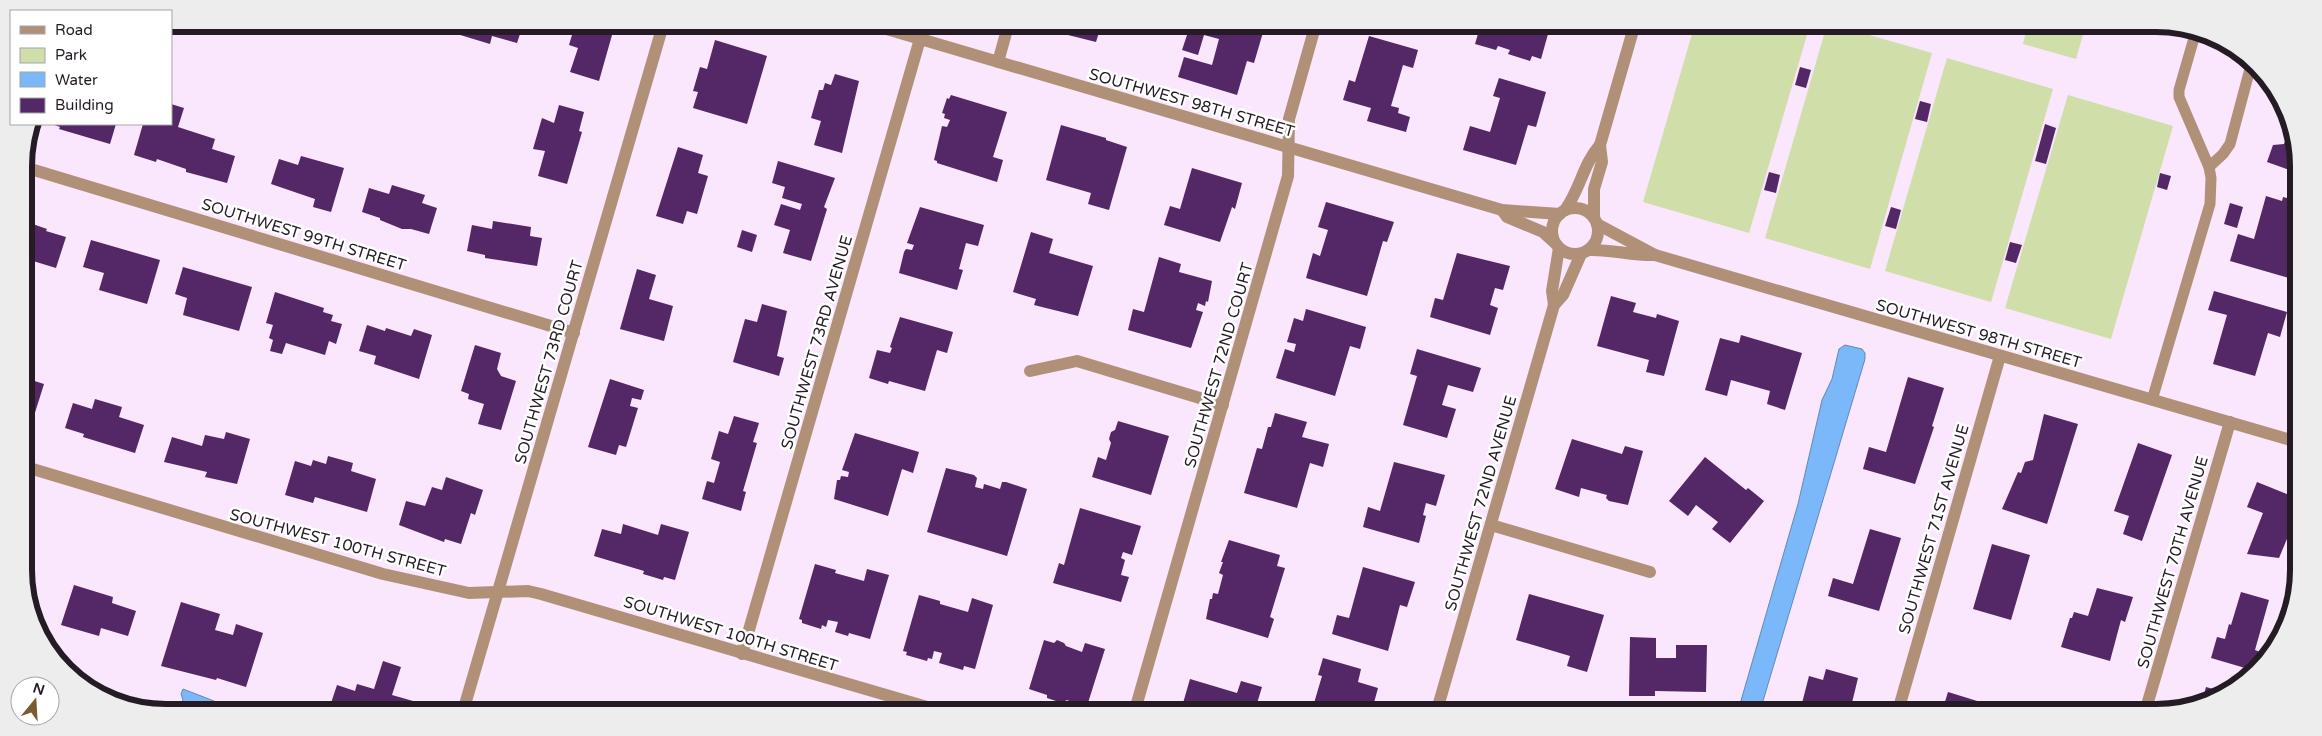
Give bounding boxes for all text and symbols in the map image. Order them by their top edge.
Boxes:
legend [10,10,172,125]
text: Road [55,21,93,39]
text: Park [55,46,87,64]
street label: SOUTHWEST 98TH STREET [1087,64,1297,142]
text: Water [55,71,98,89]
text: Building [55,96,114,114]
street label: SOUTHWEST 99TH STREET [199,194,409,276]
street label: SOUTHWEST 73RD AVENUE [777,233,857,452]
street label: SOUTHWEST 73RD COURT [510,258,588,466]
street label: SOUTHWEST 72ND COURT [1180,260,1258,470]
street label: SOUTHWEST 98TH STREET [1874,295,2084,373]
street label: SOUTHWEST 72ND AVENUE [1441,393,1521,613]
street label: SOUTHWEST 71ST AVENUE [1894,422,1974,637]
street label: SOUTHWEST 70TH AVENUE [2133,454,2213,671]
street label: SOUTHWEST 100TH STREET [227,504,448,582]
street label: SOUTHWEST 100TH STREET [621,592,841,676]
north arrow [10,676,60,726]
text: N [31,679,47,699]

